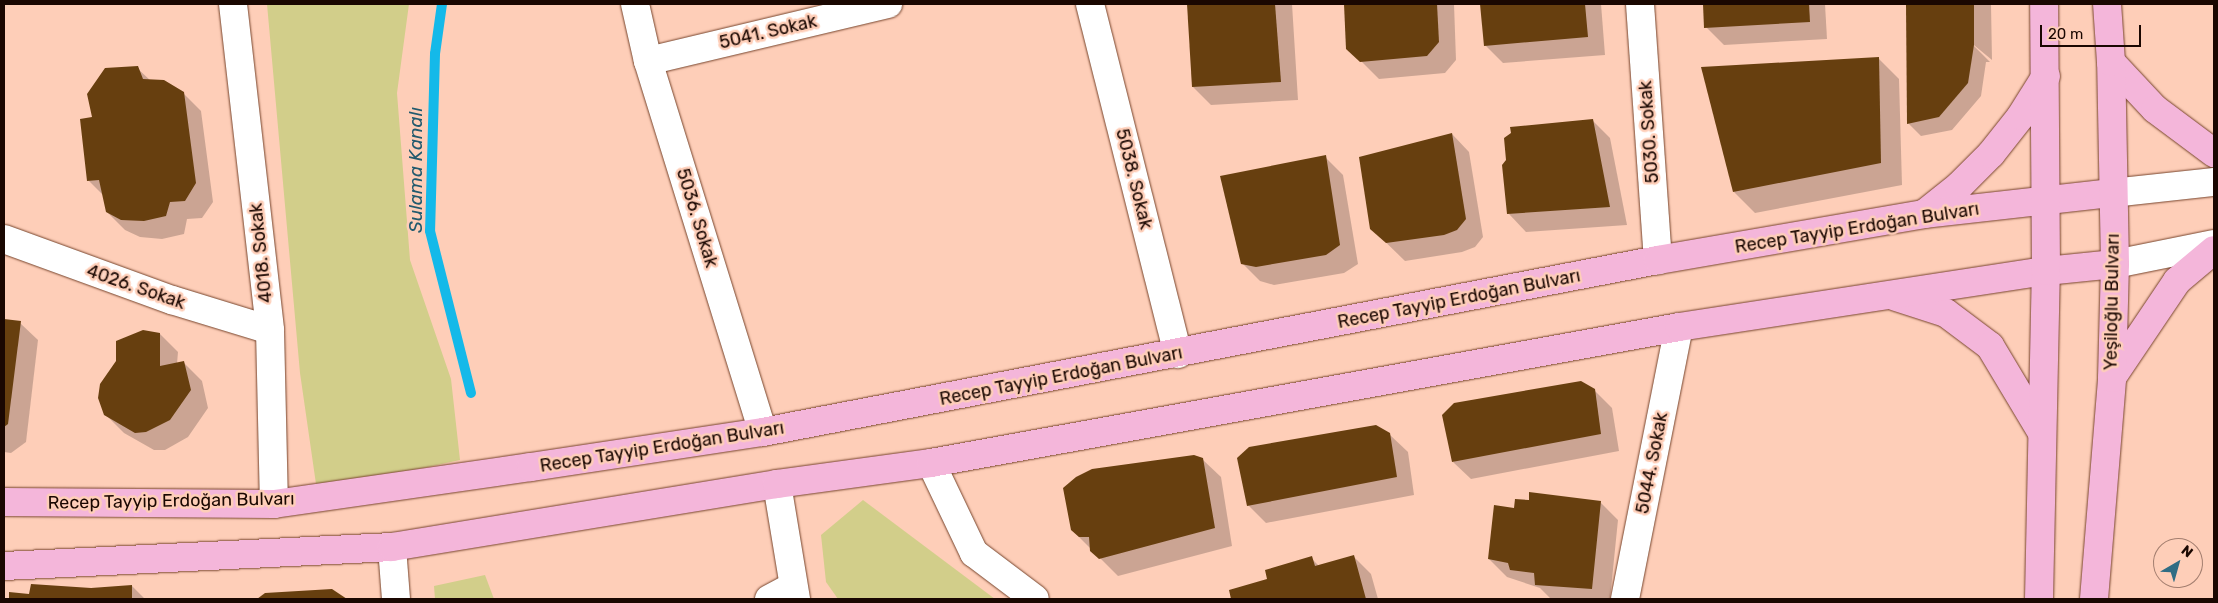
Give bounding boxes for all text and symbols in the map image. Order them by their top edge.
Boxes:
street label: 5041. Sokak [717,10,819,54]
scale bar [2043,15,2144,47]
text: 20 m [2048,25,2083,43]
street label: 5030. Sokak [1635,80,1663,184]
water label: Sulama Kanalı [405,107,427,233]
street label: 5038. Sokak [1111,126,1157,232]
street label: 5036. Sokak [672,166,722,270]
street label: Recep Tayyip Erdoğan Bulvarı [1733,198,1981,258]
street label: 4018. Sokak [245,202,277,304]
street label: Yeşiloğlu Bulvarı [2100,233,2124,371]
street label: 4026. Sokak [84,260,188,314]
street label: Recep Tayyip Erdoğan Bulvarı [1336,265,1582,333]
street label: Recep Tayyip Erdoğan Bulvarı [938,342,1184,410]
street label: 5044. Sokak [1632,410,1672,516]
street label: Recep Tayyip Erdoğan Bulvarı [538,417,786,477]
street label: Recep Tayyip Erdoğan Bulvarı [47,488,295,514]
north arrow [2153,538,2203,588]
text: N [2178,542,2196,561]

